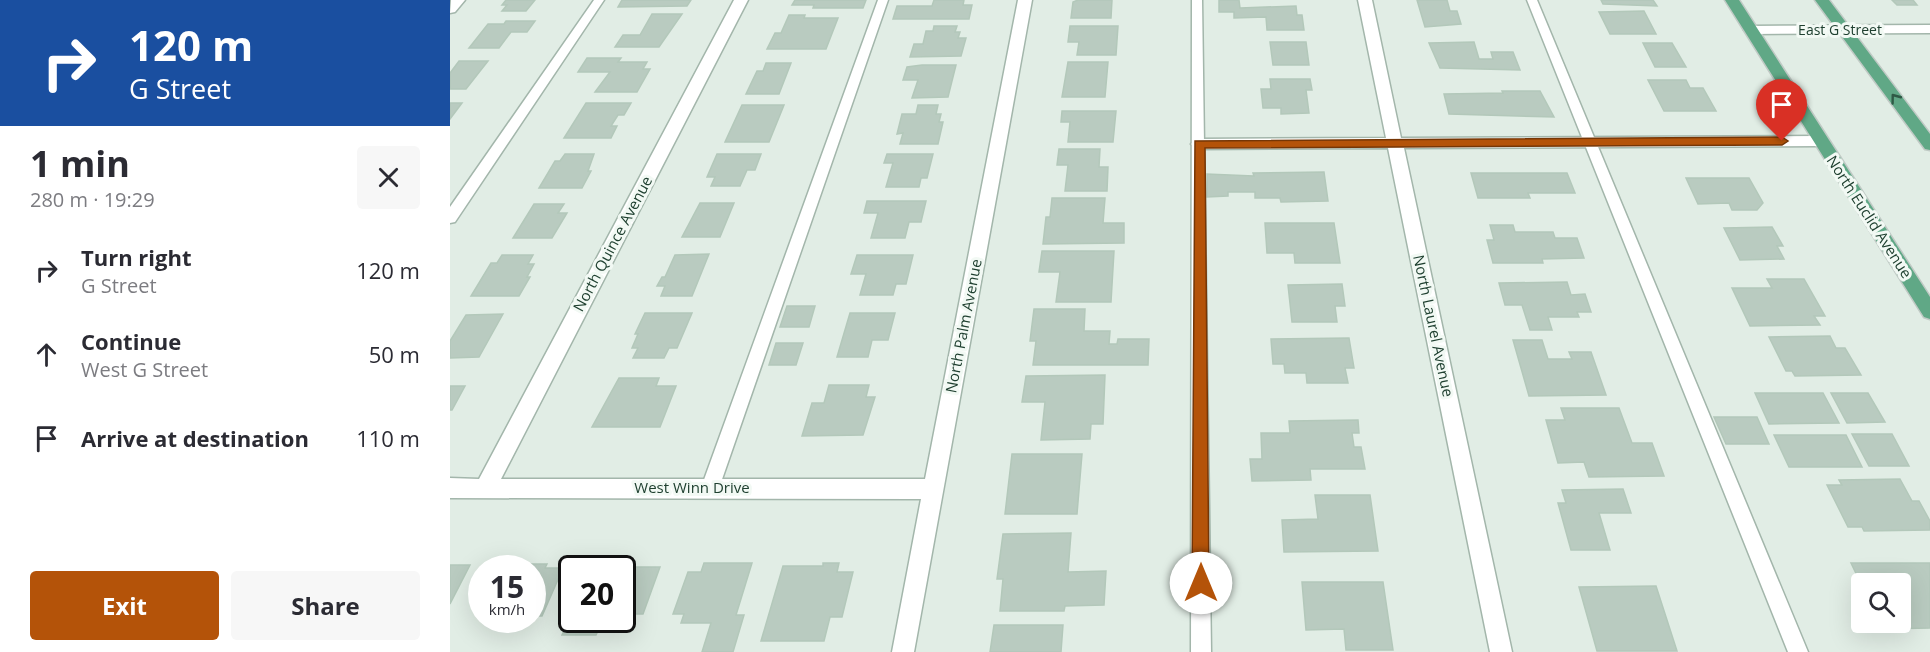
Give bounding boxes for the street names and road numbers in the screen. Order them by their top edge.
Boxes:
street label: East G Street [1798,20,1882,39]
street label: North Euclid Avenue [1823,151,1917,282]
street label: North Quince Avenue [568,172,656,315]
street label: North Laurel Avenue [1409,253,1459,399]
street label: North Palm Avenue [940,257,986,394]
street label: West Winn Drive [634,477,750,497]

